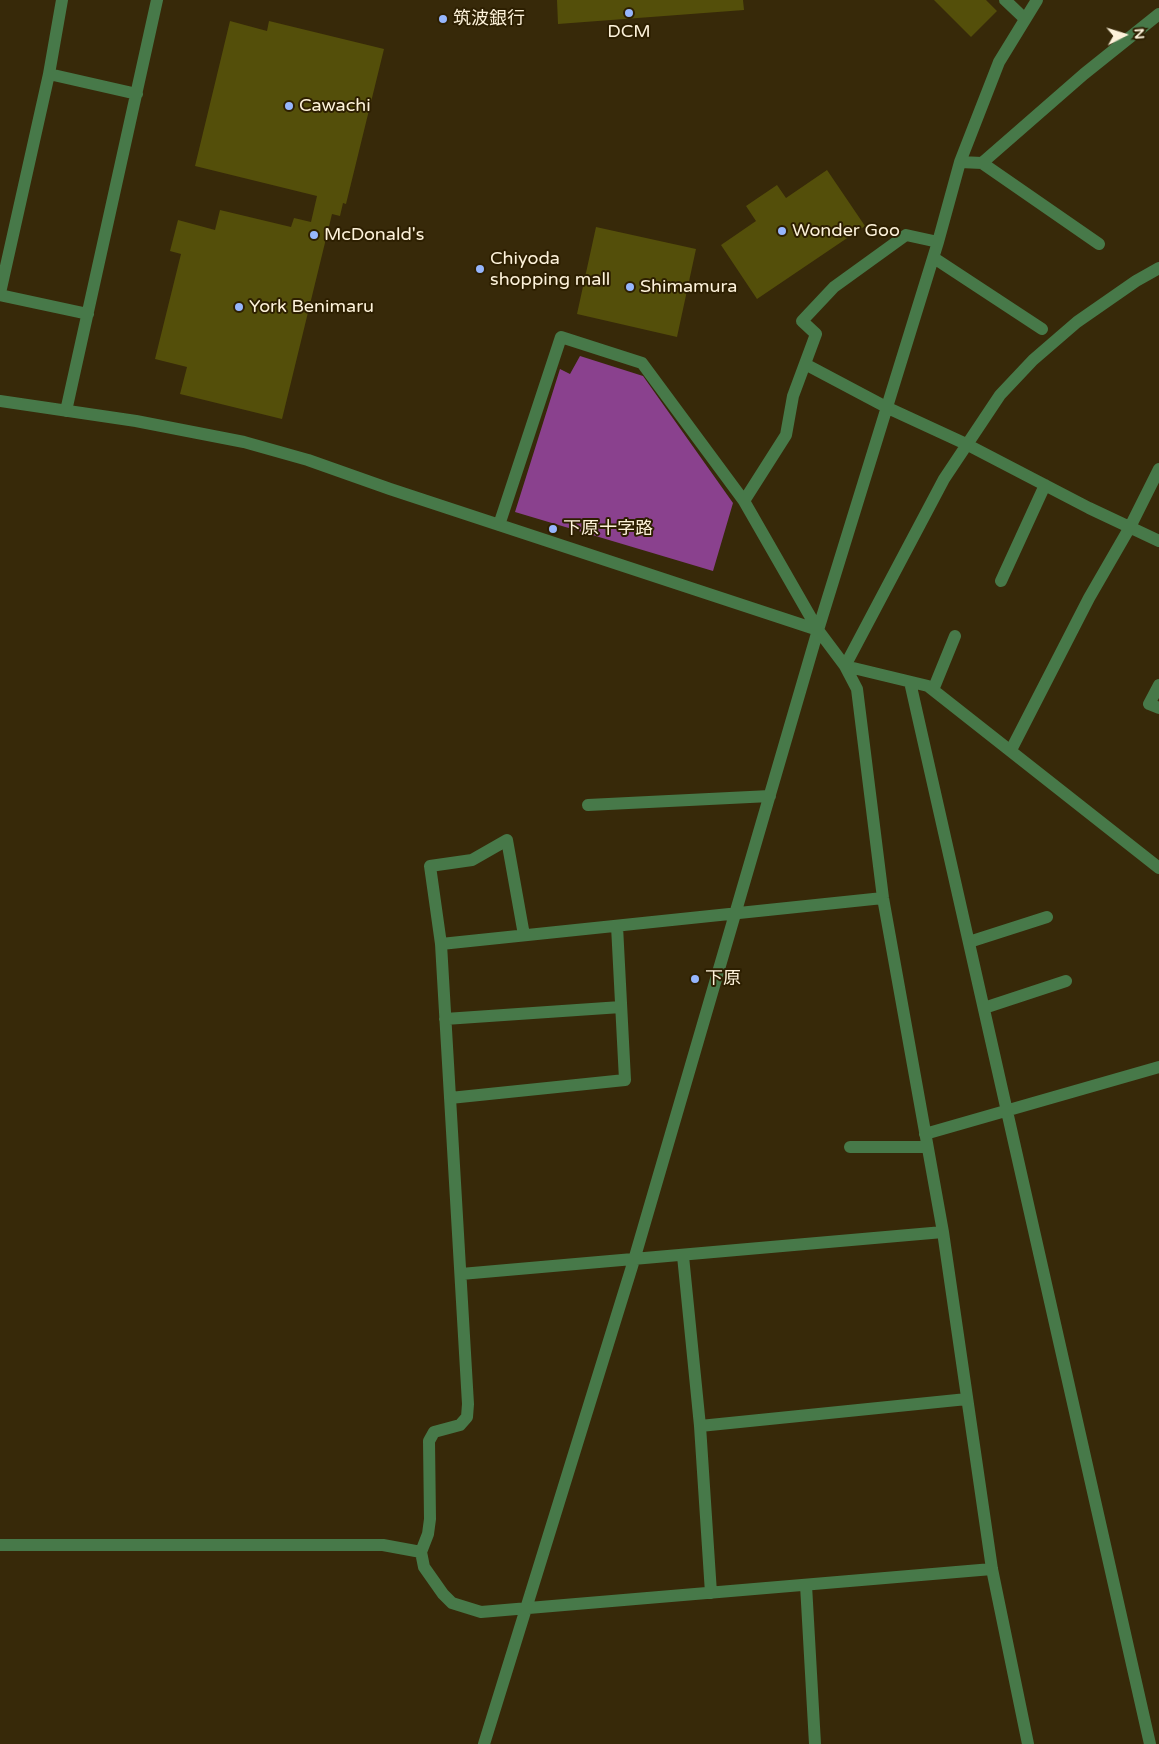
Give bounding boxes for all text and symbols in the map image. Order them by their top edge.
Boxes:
marker: DCM [623,7,635,19]
place label: 筑波銀行 [453,8,525,30]
north arrow [1099,10,1149,60]
marker: 筑波銀行 [437,13,449,25]
place label: DCM [607,21,651,43]
text: N [1130,27,1148,40]
place label: Cawachi [299,95,371,117]
marker: Cawachi [283,100,295,112]
place label: Wonder Goo [792,220,900,242]
place label: McDonald's [324,224,424,246]
marker: Wonder Goo [776,225,788,237]
marker: McDonald's [308,229,320,241]
place label: Chiyoda shopping mall [490,248,610,290]
marker: Chiyoda shopping mall [474,263,486,275]
place label: Shimamura [640,276,737,298]
marker: Shimamura [624,281,636,293]
place label: York Benimaru [249,296,374,318]
marker: York Benimaru [233,301,245,313]
place label: 下原十字路 [563,518,653,540]
marker: 下原十字路 [547,523,559,535]
place label: 下原 [705,968,741,990]
marker: 下原 [689,973,701,985]

